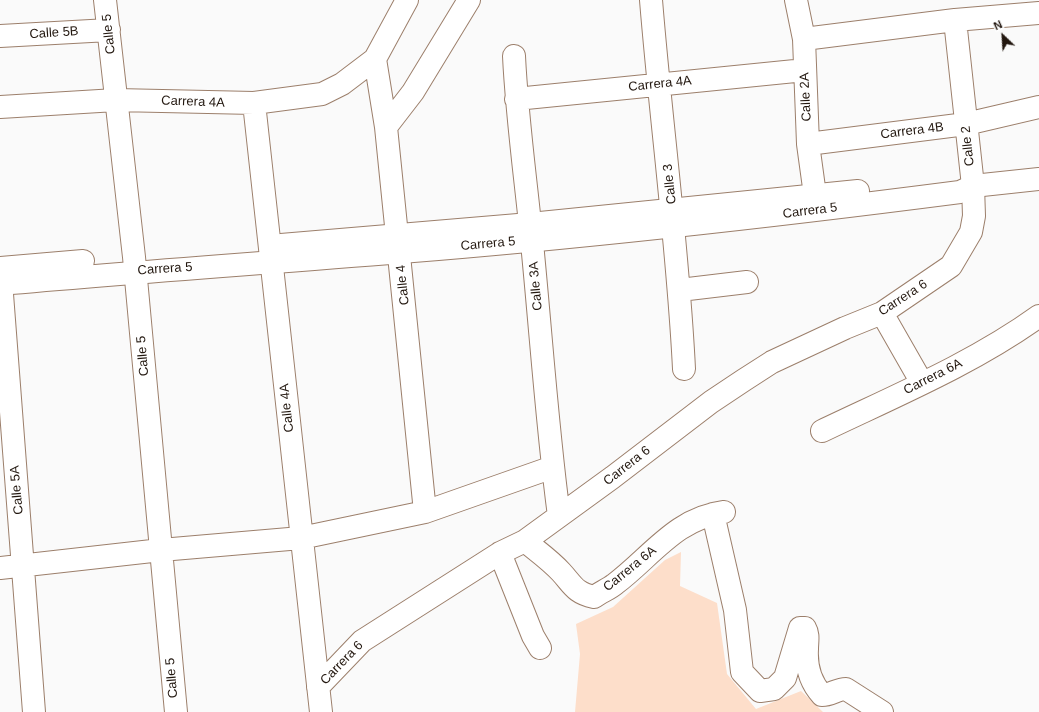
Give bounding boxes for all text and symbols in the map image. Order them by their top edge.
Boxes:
street label: Calle 5 [99,13,119,55]
north arrow [983,16,1023,56]
text: N [992,18,1004,32]
street label: Calle 5B [29,24,79,42]
street label: Calle 2A [797,72,815,122]
street label: Carrera 4A [628,73,692,95]
street label: Carrera 4A [161,93,225,111]
street label: Carrera 4B [879,119,945,143]
street label: Calle 2 [958,125,978,167]
street label: Calle 3 [660,163,680,205]
street label: Carrera 5 [782,200,838,222]
street label: Carrera 5 [460,234,516,254]
street label: Carrera 5 [137,259,193,279]
street label: Calle 3A [526,261,546,311]
street label: Calle 4 [393,264,413,306]
street label: Carrera 6 [876,277,930,319]
street label: Calle 5 [133,335,153,377]
street label: Carrera 6A [901,356,965,398]
street label: Calle 4A [277,383,297,433]
street label: Carrera 6 [601,443,653,489]
street label: Calle 5A [7,465,27,515]
street label: Carrera 6A [600,543,660,595]
street label: Carrera 6 [317,638,367,688]
street label: Calle 5 [162,657,182,699]

